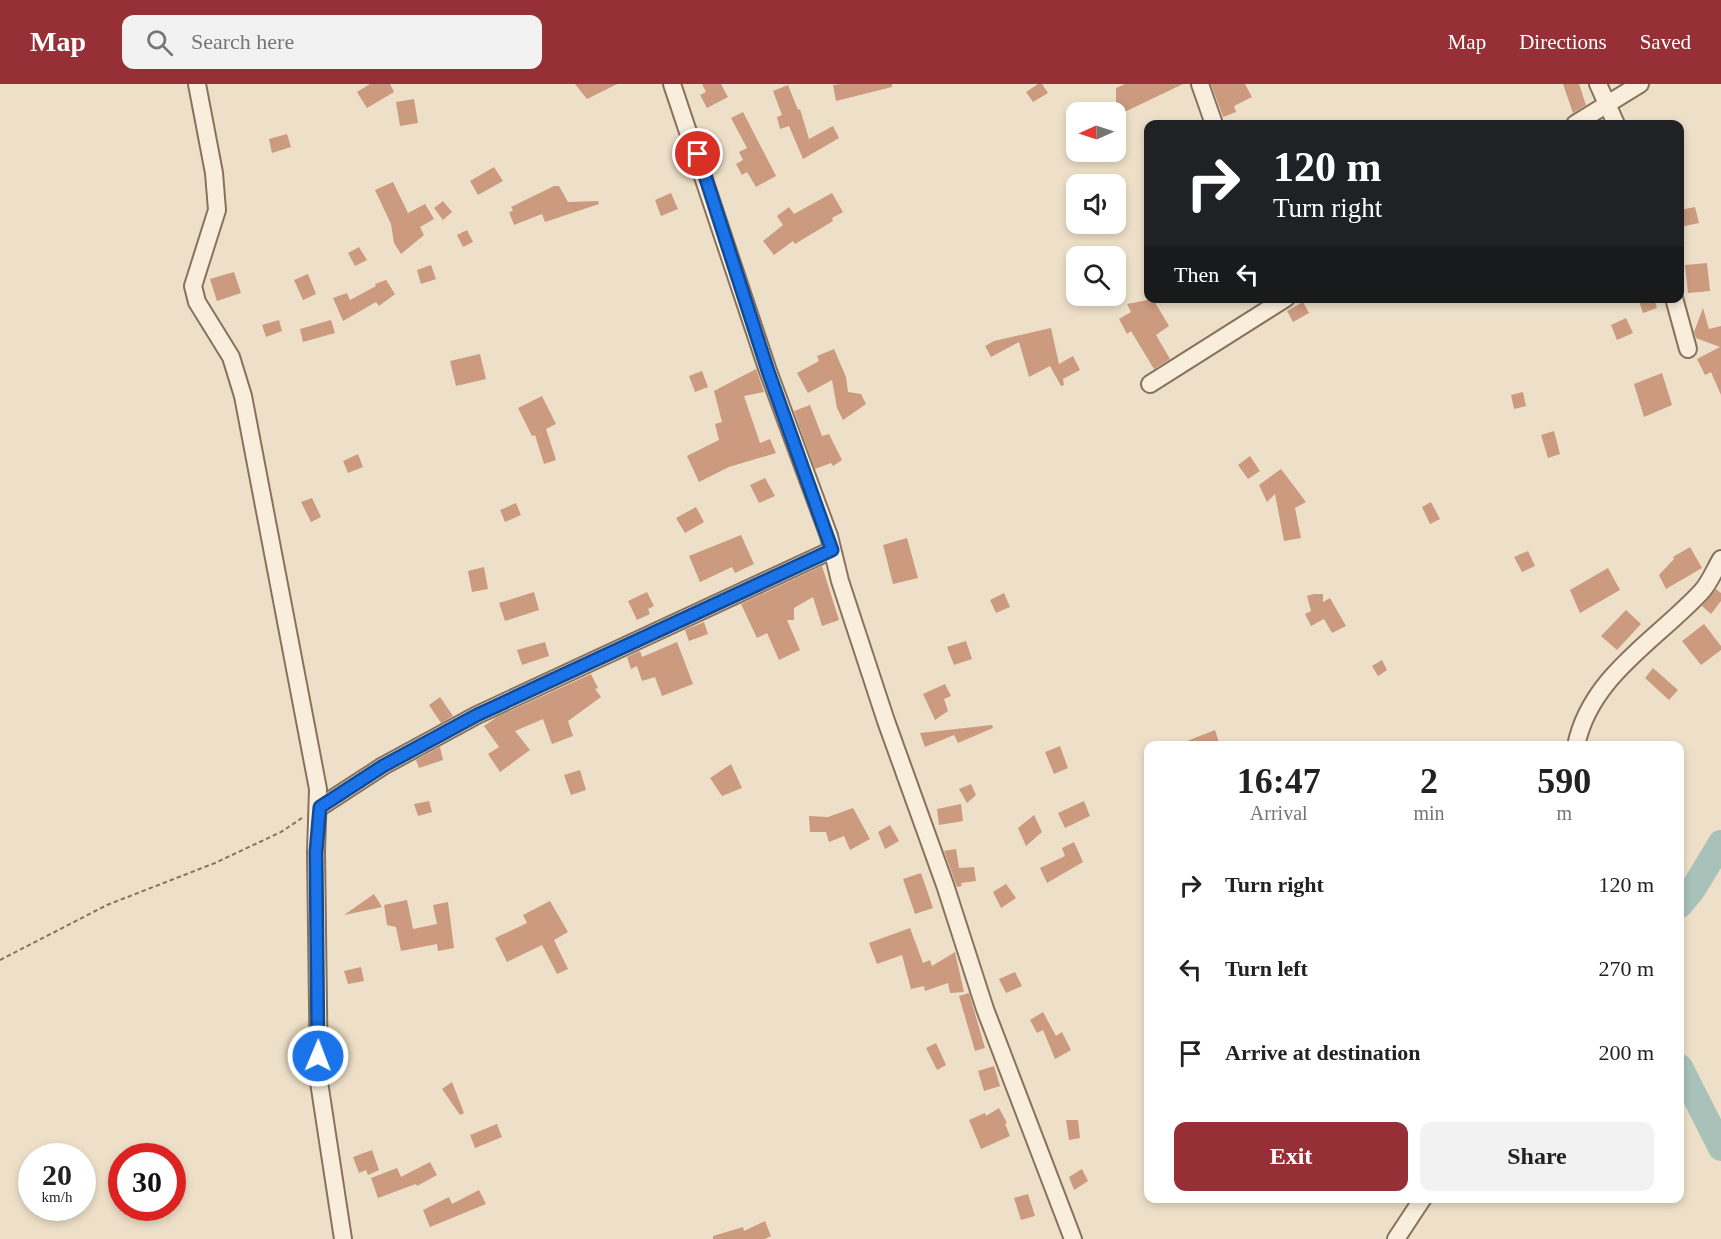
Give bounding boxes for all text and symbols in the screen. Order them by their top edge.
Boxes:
search box [122,15,542,69]
text: Map [30,26,86,57]
icon: search [143,26,176,59]
text: Search here [191,29,294,54]
text: Map [1448,30,1486,54]
text: Directions [1519,30,1607,54]
text: Saved [1640,30,1691,54]
north arrow [1066,102,1126,162]
map controls [1066,102,1126,306]
pin [672,128,723,179]
icon: arrive [681,137,714,170]
icon: right [1174,144,1252,222]
text: 120 m [1273,144,1382,190]
button: sound [1066,174,1126,234]
text: Turn right [1273,193,1382,223]
button: search [1066,246,1126,306]
icon: left [1231,258,1264,291]
text: Then [1174,262,1219,287]
text: 16:47 [1237,761,1321,801]
text: 2 [1420,761,1438,801]
text: 590 [1537,761,1591,801]
text: Arrival [1250,802,1308,824]
text: min [1413,802,1445,824]
text: m [1557,802,1572,824]
icon: right [1174,869,1207,902]
text: Turn right [1225,872,1324,897]
text: 120 m [1598,872,1654,897]
icon: left [1174,953,1207,986]
text: Turn left [1225,956,1308,981]
text: 270 m [1598,956,1654,981]
position arrow [286,1024,350,1088]
icon: arrive [1174,1037,1207,1070]
text: Arrive at destination [1225,1040,1421,1065]
text: 200 m [1598,1040,1654,1065]
button: Exit [1174,1122,1408,1191]
button: Share [1420,1122,1654,1191]
speed limit sign: 30 [108,1143,186,1221]
text: 20 [42,1158,72,1191]
text: km/h [42,1189,72,1205]

